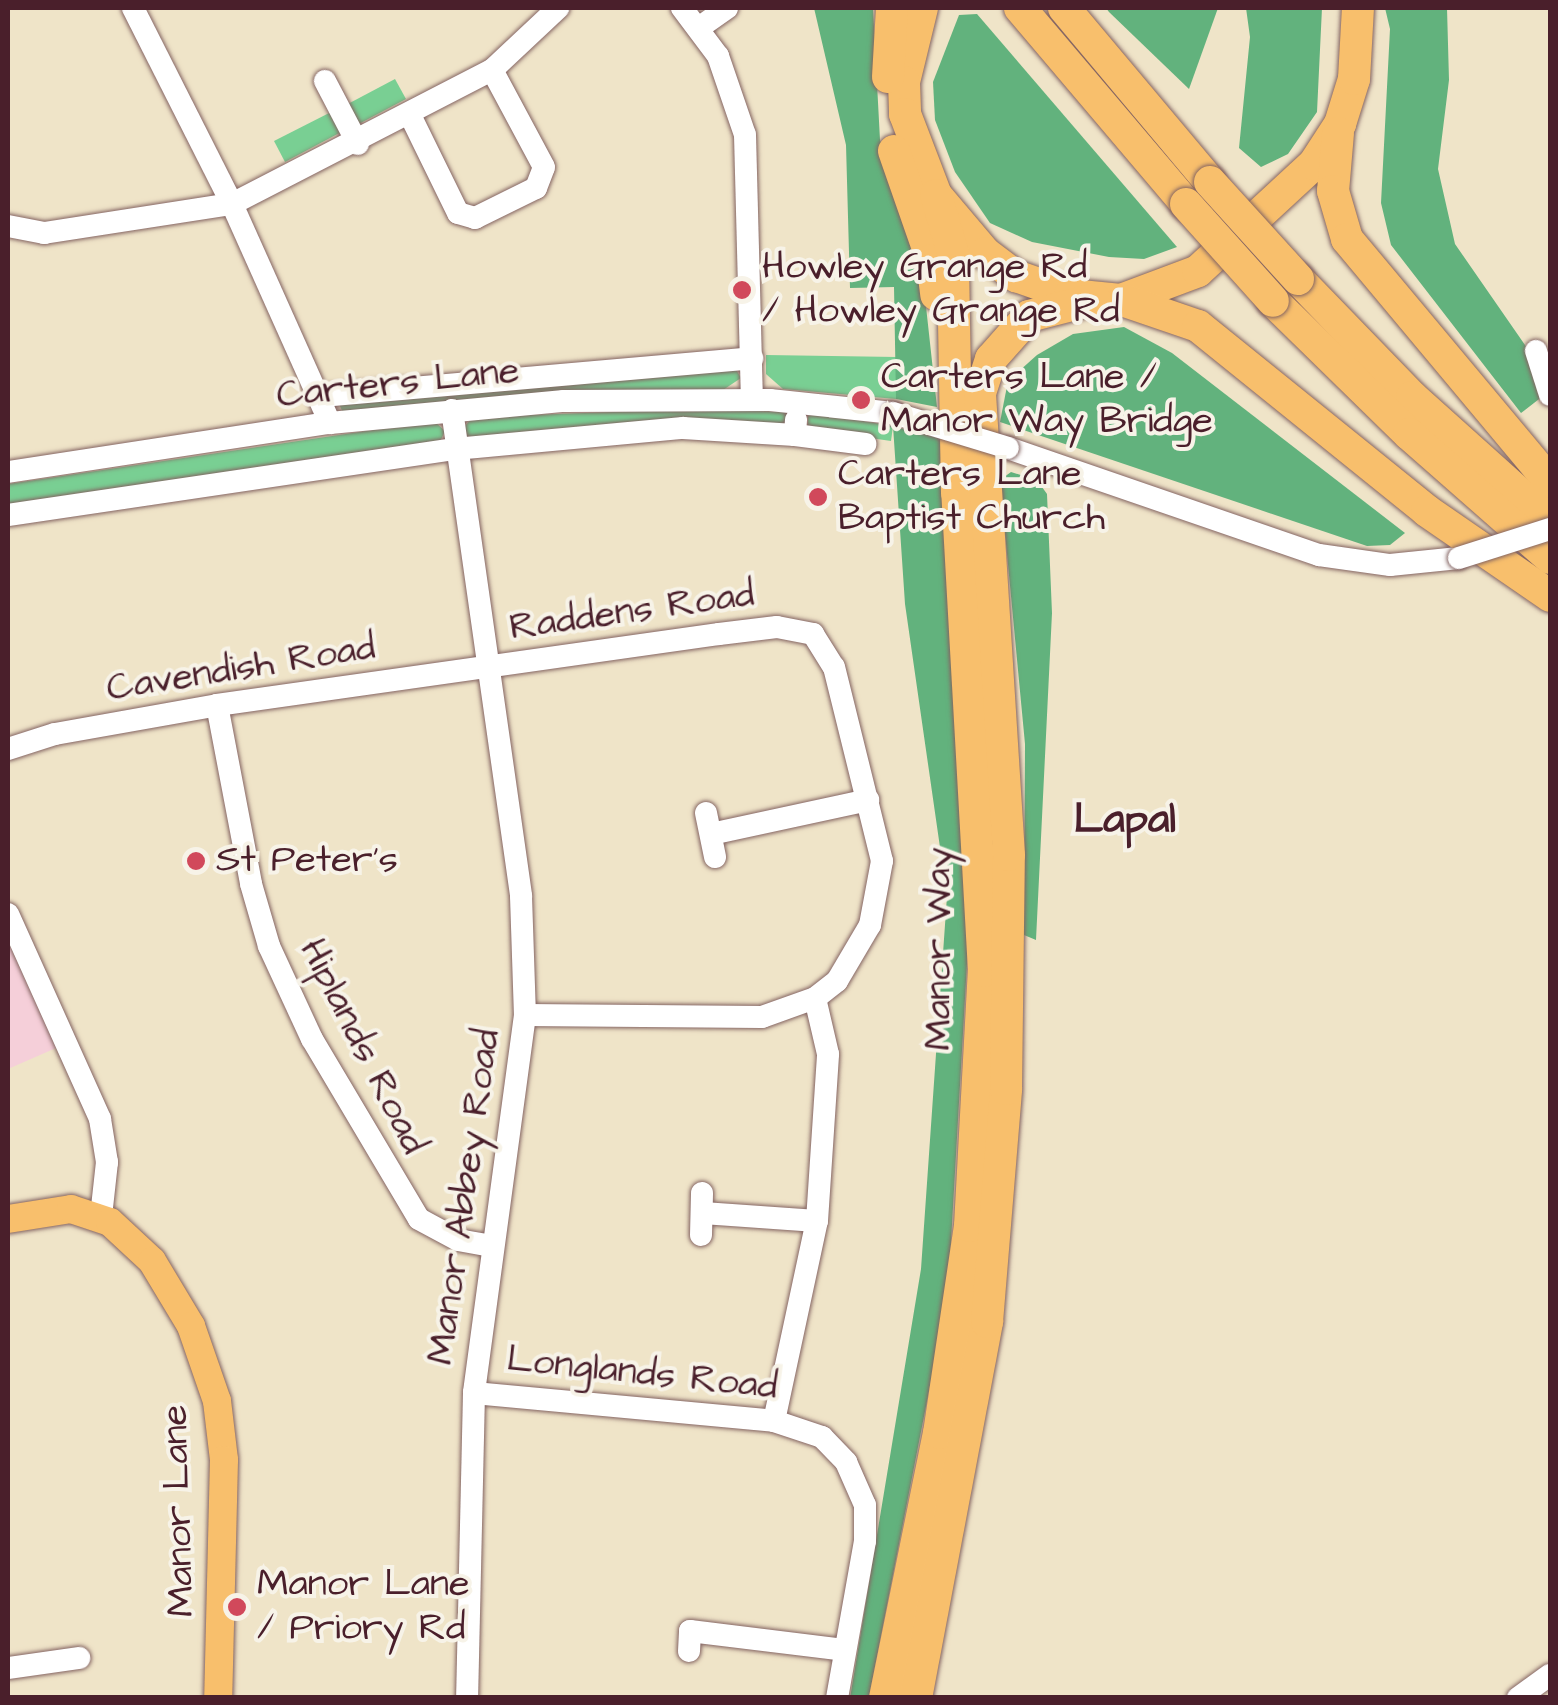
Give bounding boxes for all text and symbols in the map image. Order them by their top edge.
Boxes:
place label: Howley Grange Rd / Howley Grange Rd [762,245,1120,334]
marker: Howley Grange Rd / Howley Grange Rd [731,279,753,301]
street label: Carters Lane [274,349,522,419]
place label: Carters Lane / Manor Way Bridge [881,355,1213,444]
marker: Carters Lane / Manor Way Bridge [850,389,872,411]
place label: Carters Lane Baptist Church [838,452,1105,542]
marker: Carters Lane Baptist Church [807,486,829,508]
street label: Raddens Road [507,572,757,652]
street label: Cavendish Road [104,625,378,713]
district label: Lapal [1074,795,1176,845]
place label: St Peter's [216,838,398,884]
street label: Manor Way [917,847,963,1051]
marker: St Peter's [185,850,207,872]
street label: Hiplands Road [288,932,436,1162]
street label: Manor Abbey Road [419,1026,511,1368]
street label: Longlands Road [505,1337,779,1411]
street label: Manor Lane [153,1404,205,1618]
place label: Manor Lane / Priory Rd [257,1562,470,1652]
marker: Manor Lane / Priory Rd [226,1596,248,1618]

